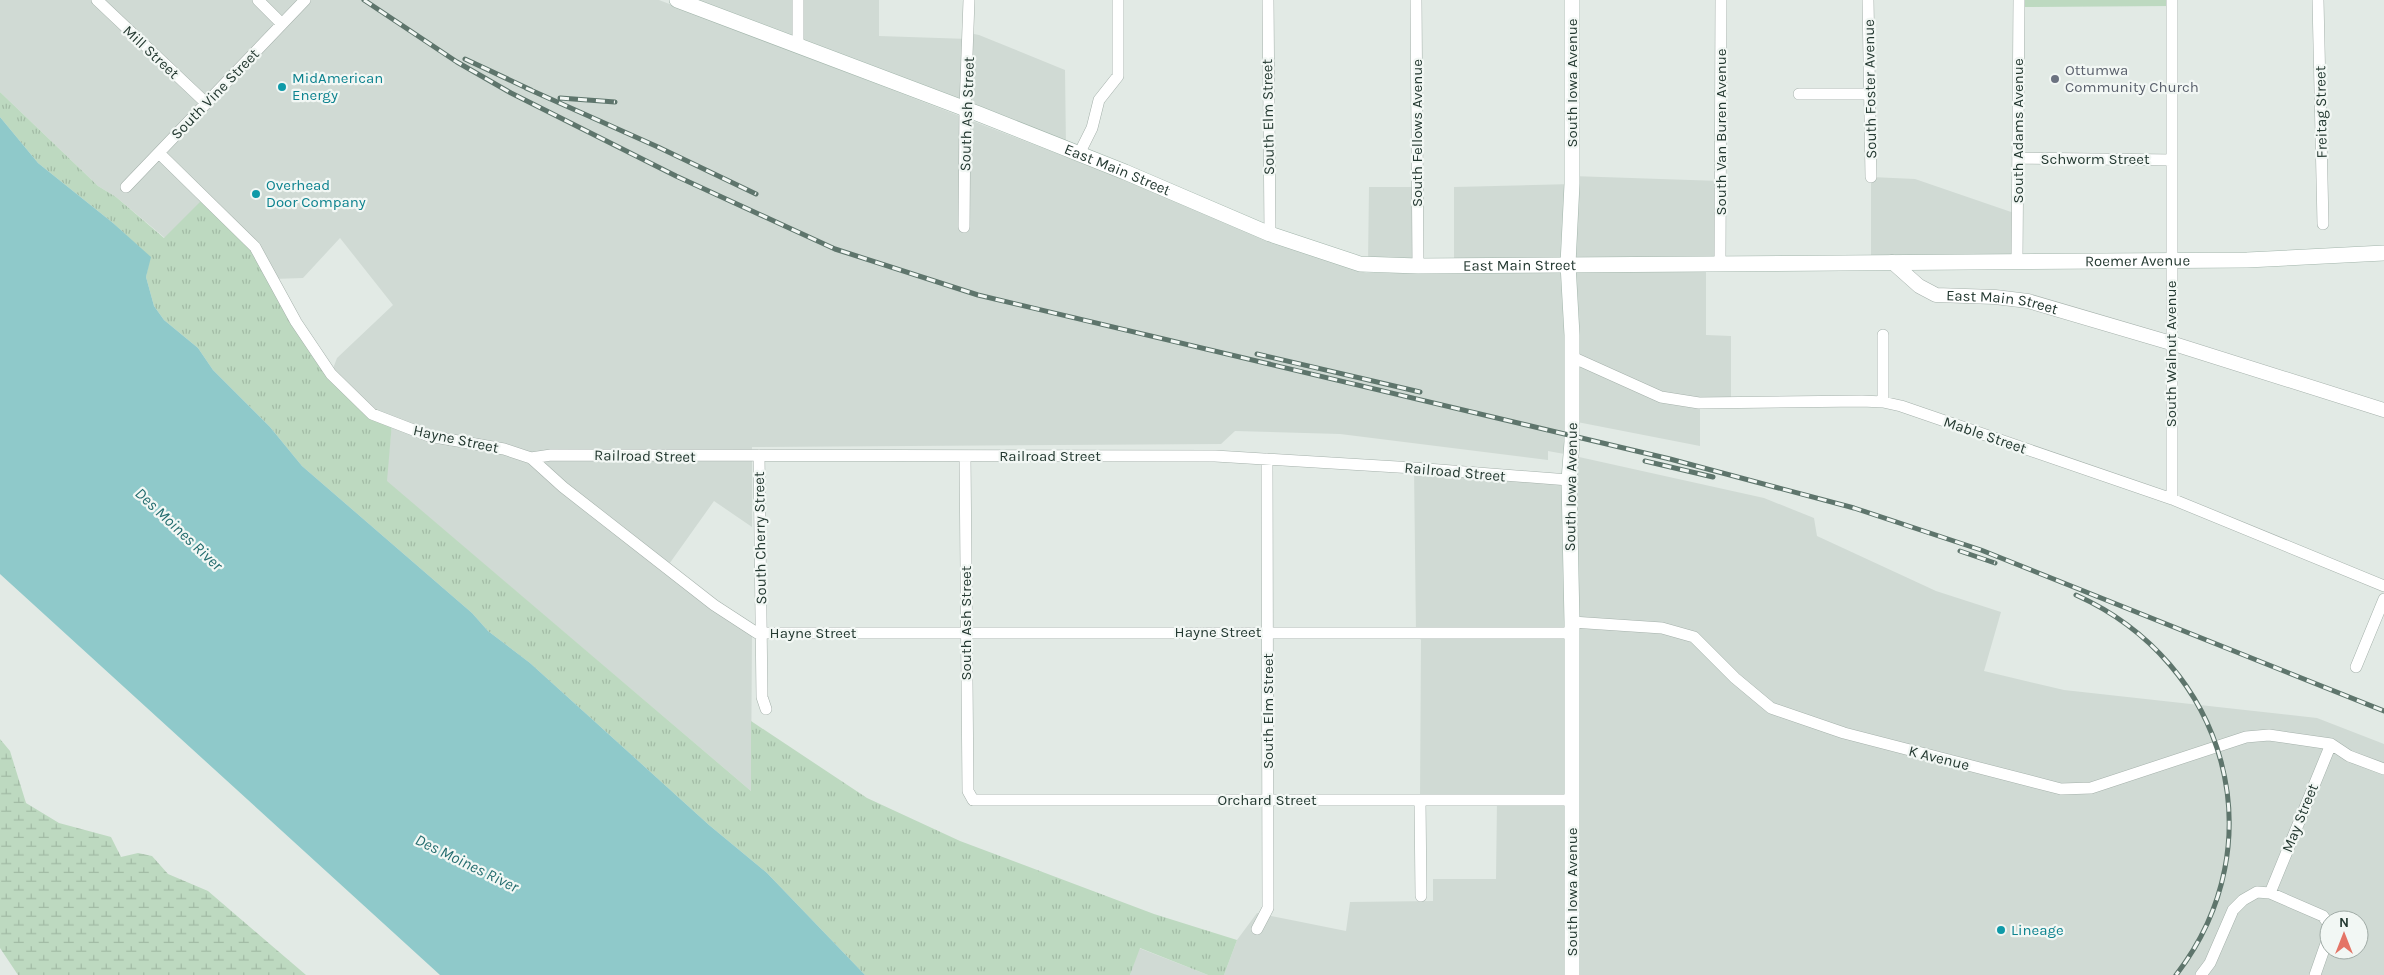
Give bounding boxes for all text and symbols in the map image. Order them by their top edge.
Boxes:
street label: South Iowa Avenue [1563,18,1581,148]
street label: South Foster Avenue [1860,19,1880,159]
street label: Mill Street [119,21,183,83]
street label: South Vine Street [167,45,263,143]
street label: South Van Buren Avenue [1712,49,1730,215]
street label: South Ash Street [956,56,978,172]
street label: South Elm Street [1258,58,1278,175]
street label: South Adams Avenue [2009,58,2027,204]
street label: South Fellows Avenue [1408,59,1426,207]
place label: Ottumwa Community Church [2065,61,2199,96]
street label: Freitag Street [2311,65,2331,158]
place label: MidAmerican Energy [292,69,383,104]
marker: Ottumwa Community Church [2049,73,2061,85]
marker: MidAmerican Energy [276,81,288,93]
street label: East Main Street [1062,140,1174,200]
street label: Schworm Street [2040,150,2150,168]
place label: Overhead Door Company [266,176,366,211]
marker: Overhead Door Company [250,188,262,200]
street label: Roemer Avenue [2085,251,2190,270]
street label: East Main Street [1463,256,1576,275]
street label: South Walnut Avenue [2162,281,2180,427]
street label: East Main Street [1946,286,2061,318]
street label: Mable Street [1941,412,2029,458]
street label: Hayne Street [412,421,501,457]
street label: South Iowa Avenue [1561,422,1581,552]
street label: Railroad Street [594,446,696,466]
street label: Railroad Street [999,447,1101,465]
street label: Railroad Street [1404,459,1507,485]
street label: South Cherry Street [750,471,770,605]
water label: Des Moines River [131,484,227,575]
street label: South Ash Street [957,565,975,680]
street label: Hayne Street [1175,623,1262,641]
street label: Hayne Street [770,624,857,642]
street label: South Elm Street [1259,653,1277,769]
street label: K Avenue [1907,742,1971,774]
street label: May Street [2278,781,2322,855]
street label: Orchard Street [1217,791,1317,809]
street label: South Iowa Avenue [1563,827,1581,957]
water label: Des Moines River [412,830,522,896]
north arrow [2319,910,2369,960]
text: N [2339,914,2349,931]
place label: Lineage [2011,921,2064,939]
marker: Lineage [1995,924,2007,936]

